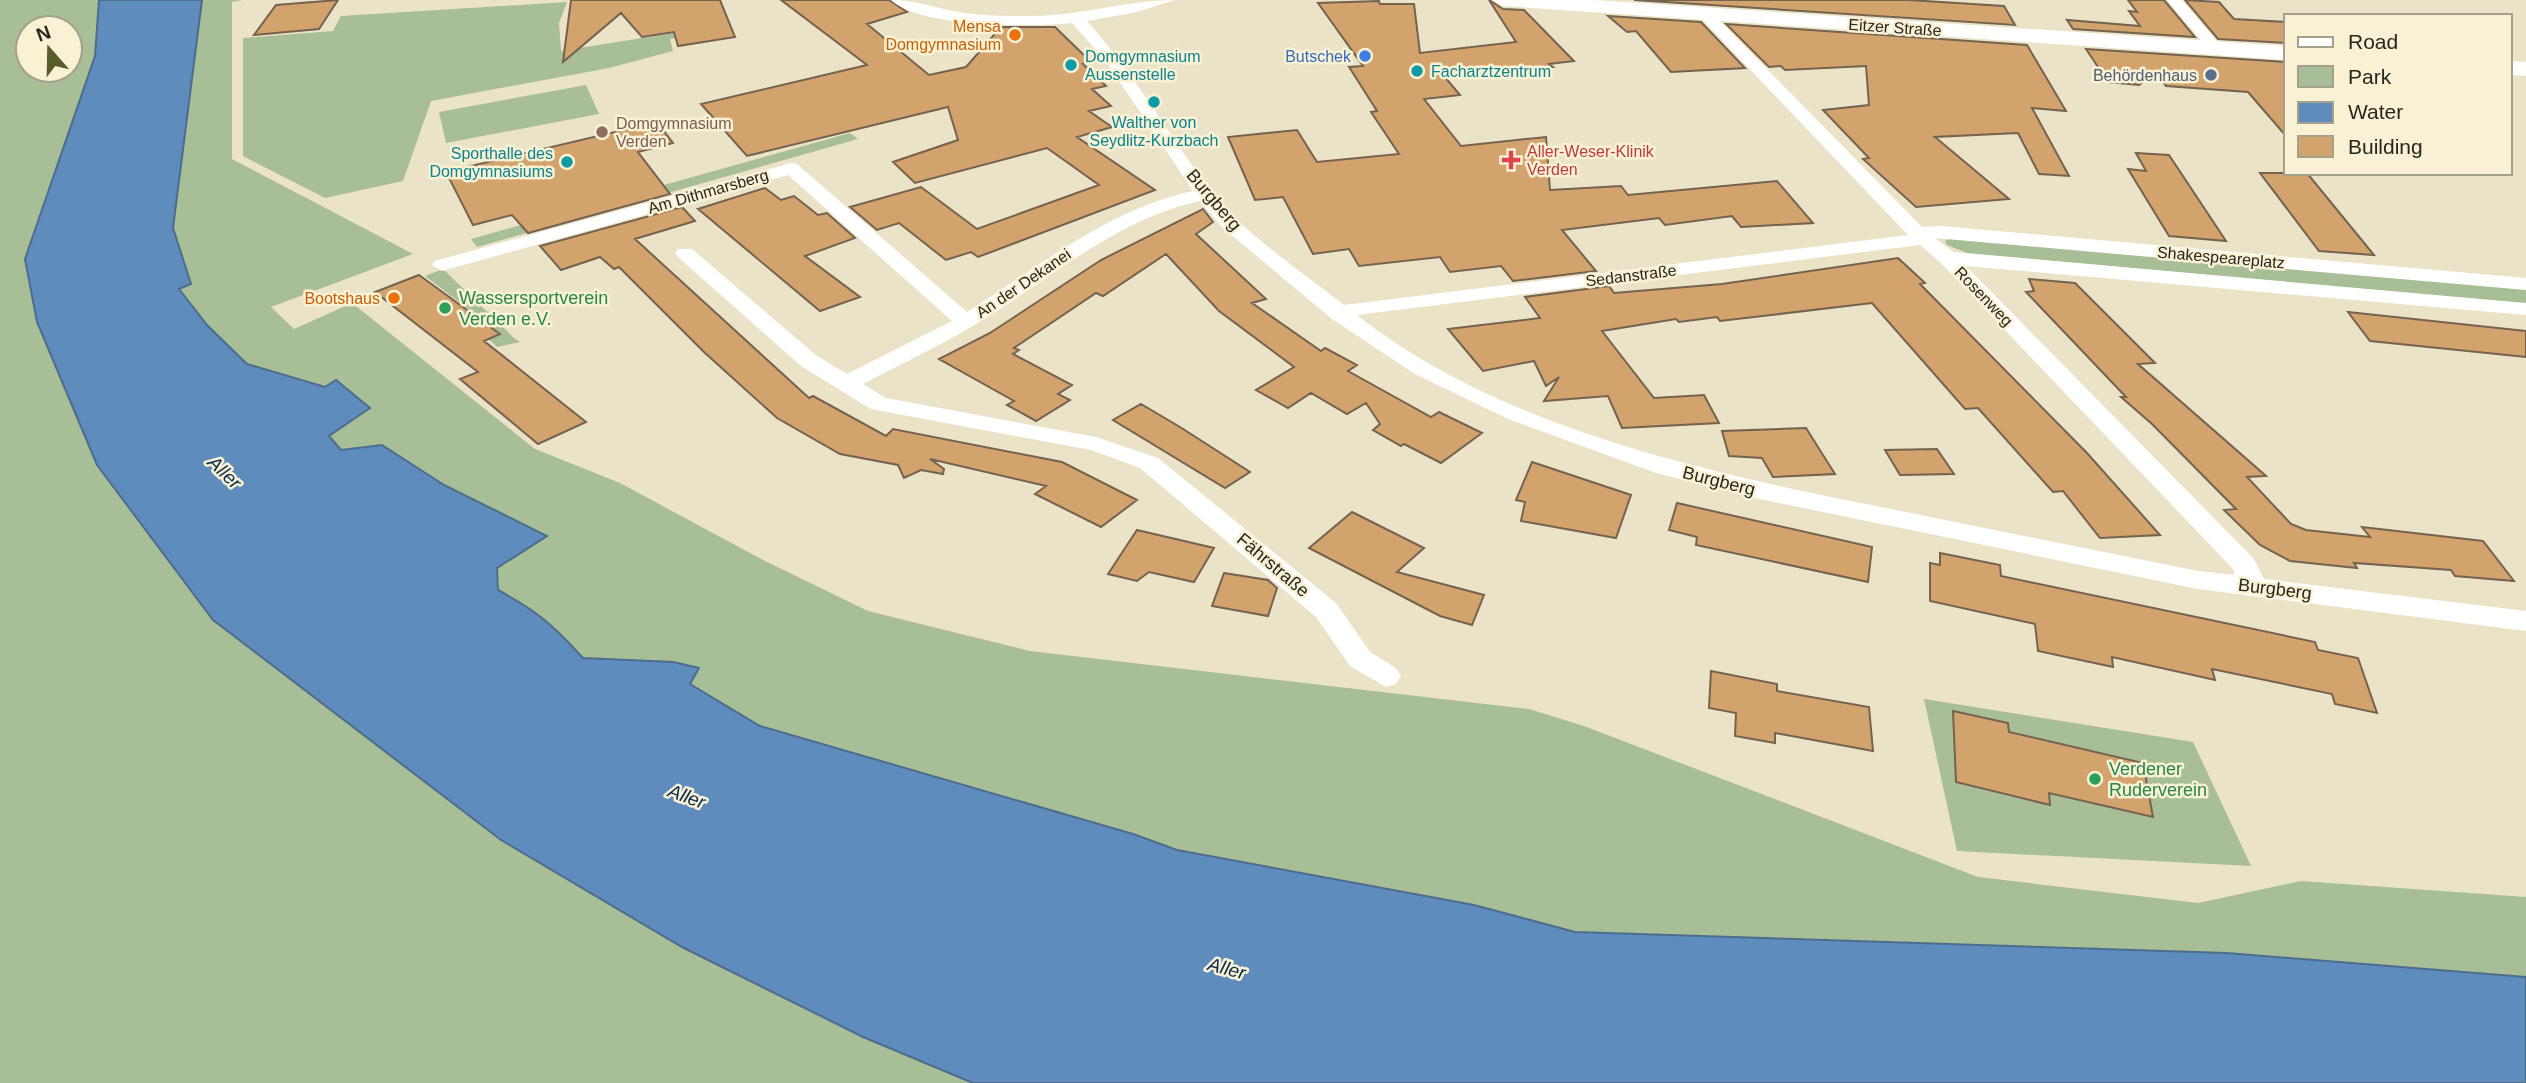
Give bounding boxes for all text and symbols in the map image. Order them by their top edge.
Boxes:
north arrow [14,14,84,84]
legend [2284,14,2512,175]
street label: Eitzer Straße [1848,16,1942,39]
place label: Mensa Domgymnasium [885,18,1001,53]
text: N [33,21,53,46]
marker: Mensa Domgymnasium [1007,27,1023,43]
text: Road [2348,30,2398,53]
place label: Domgymnasium Aussenstelle [1085,48,1201,83]
place label: Butschek [1285,48,1352,65]
marker: Butschek [1357,48,1373,64]
marker: Domgymnasium Aussenstelle [1063,57,1079,73]
marker: Facharztzentrum [1409,63,1425,79]
place label: Facharztzentrum [1431,63,1551,80]
text: Park [2348,65,2392,88]
place label: Behördenhaus [2093,67,2197,84]
marker: Behördenhaus [2203,67,2219,83]
marker: Walther von Seydlitz-Kurzbach [1146,94,1162,110]
text: Water [2348,100,2403,123]
place label: Walther von Seydlitz-Kurzbach [1090,114,1218,149]
place label: Domgymnasium Verden [616,115,732,150]
marker: Domgymnasium Verden [594,124,610,140]
text: Building [2348,135,2423,158]
place label: Aller-Weser-Klinik Verden [1527,143,1655,178]
place label: Sporthalle des Domgymnasiums [429,145,553,180]
marker: Aller-Weser-Klinik Verden [1501,150,1521,170]
marker: Sporthalle des Domgymnasiums [559,154,575,170]
street label: Burgberg [1183,165,1245,235]
street label: Am Dithmarsberg [646,166,770,217]
street label: Shakespeareplatz [2156,243,2286,272]
street label: An der Dekanei [973,246,1074,321]
street label: Sedanstraße [1585,261,1678,290]
street label: Rosenweg [1951,263,2016,329]
place label: Wassersportverein Verden e.V. [459,288,608,329]
place label: Bootshaus [304,290,380,307]
marker: Bootshaus [386,290,402,306]
marker: Wassersportverein Verden e.V. [437,300,453,316]
water label: Aller [203,451,246,494]
street label: Burgberg [1681,462,1757,500]
street label: Fährstraße [1233,529,1313,601]
street label: Burgberg [2237,575,2313,603]
place label: Verdener Ruderverein [2109,759,2207,800]
marker: Verdener Ruderverein [2087,771,2103,787]
water label: Aller [664,780,709,813]
water label: Aller [1205,953,1249,984]

